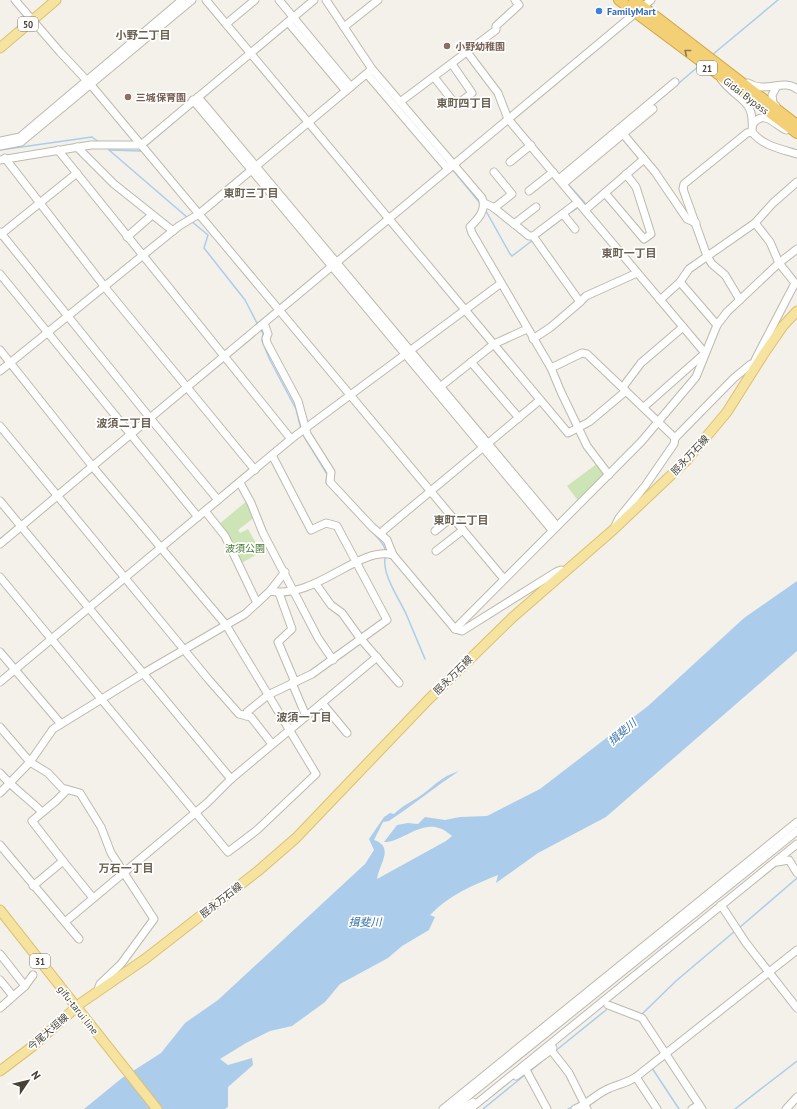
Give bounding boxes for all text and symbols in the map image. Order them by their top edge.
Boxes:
place label: FamilyMart [607,5,656,18]
marker: FamilyMart [594,6,604,16]
road number: 50 [18,17,38,31]
district label: 小野二丁目 [116,28,171,42]
place label: 小野幼稚園 [455,40,505,53]
marker: 小野幼稚園 [442,41,452,51]
one-way arrow [684,50,691,57]
road number: 21 [697,61,717,75]
street label: Gidai Bypass [721,75,771,117]
place label: 三城保育園 [136,91,186,104]
marker: 三城保育園 [123,92,133,102]
district label: 東町四丁目 [437,96,492,110]
district label: 東町三丁目 [224,186,279,200]
district label: 東町一丁目 [602,246,657,260]
district label: 波須二丁目 [97,416,152,430]
street label: 脛永万石線 [668,432,712,478]
district label: 東町二丁目 [434,513,489,527]
park label: 波須公園 [225,542,265,555]
street label: 脛永万石線 [431,653,475,697]
district label: 波須一丁目 [277,710,332,724]
water label: 揖斐川 [605,715,640,748]
district label: 万石一丁目 [99,861,154,875]
street label: 脛永万石線 [197,879,245,921]
water label: 揖斐川 [349,915,382,929]
road number: 31 [30,954,50,968]
street label: gifu-tarui line [55,983,101,1037]
street label: 今尾大垣線 [25,1011,71,1053]
north arrow [8,1061,48,1101]
text: N [28,1068,44,1082]

